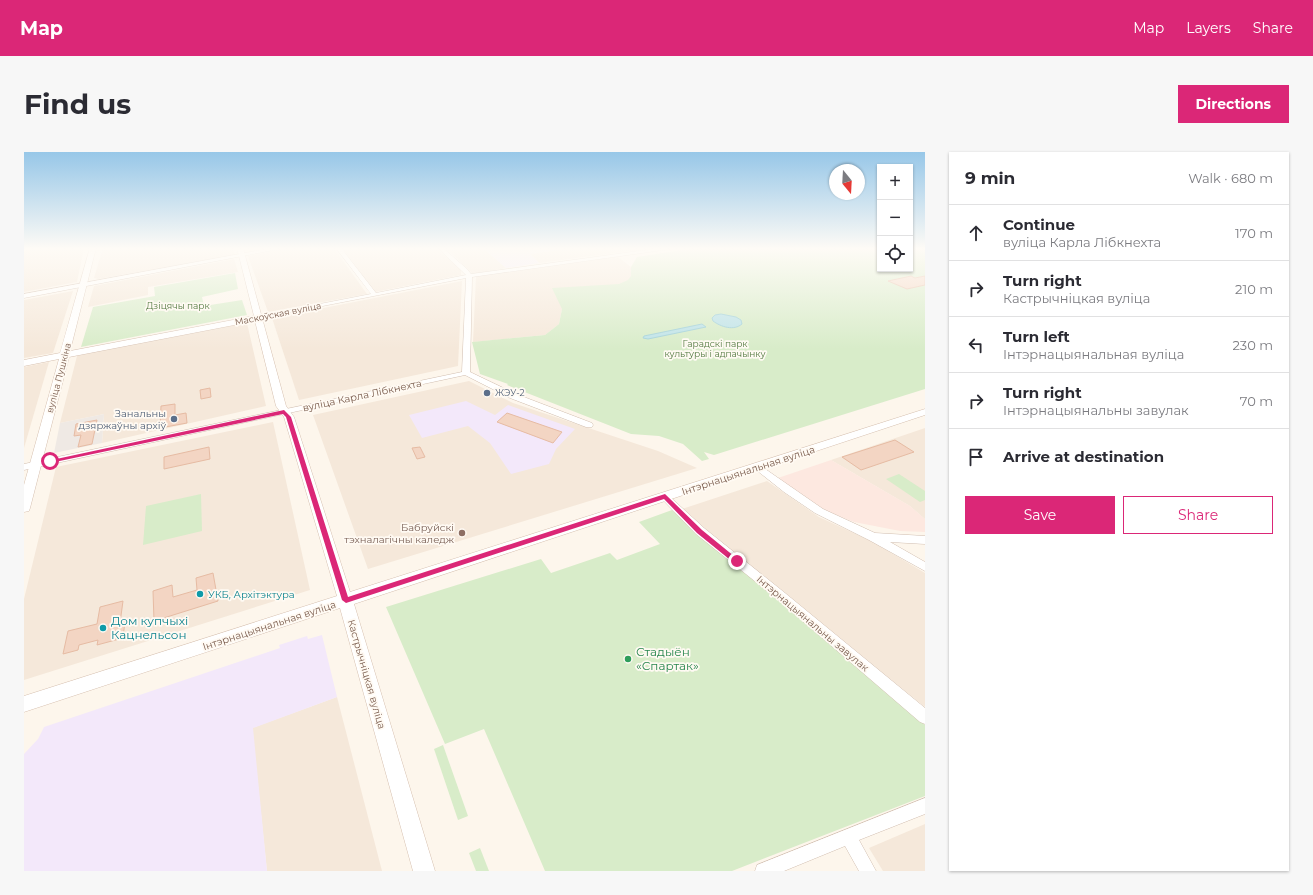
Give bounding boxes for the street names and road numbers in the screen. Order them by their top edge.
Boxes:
street label: Маскоўская вуліца [234,300,322,327]
street label: вуліца Пушкіна [44,342,73,414]
street label: вуліца Карла Лібкнехта [301,376,423,414]
street label: Інтэрнацыянальная вуліца [680,443,816,498]
street label: Інтэрнацыянальны завулак [754,573,872,674]
street label: Інтэрнацыянальная вуліца [201,598,337,653]
street label: Кастрычніцкая вуліца [345,618,388,730]

